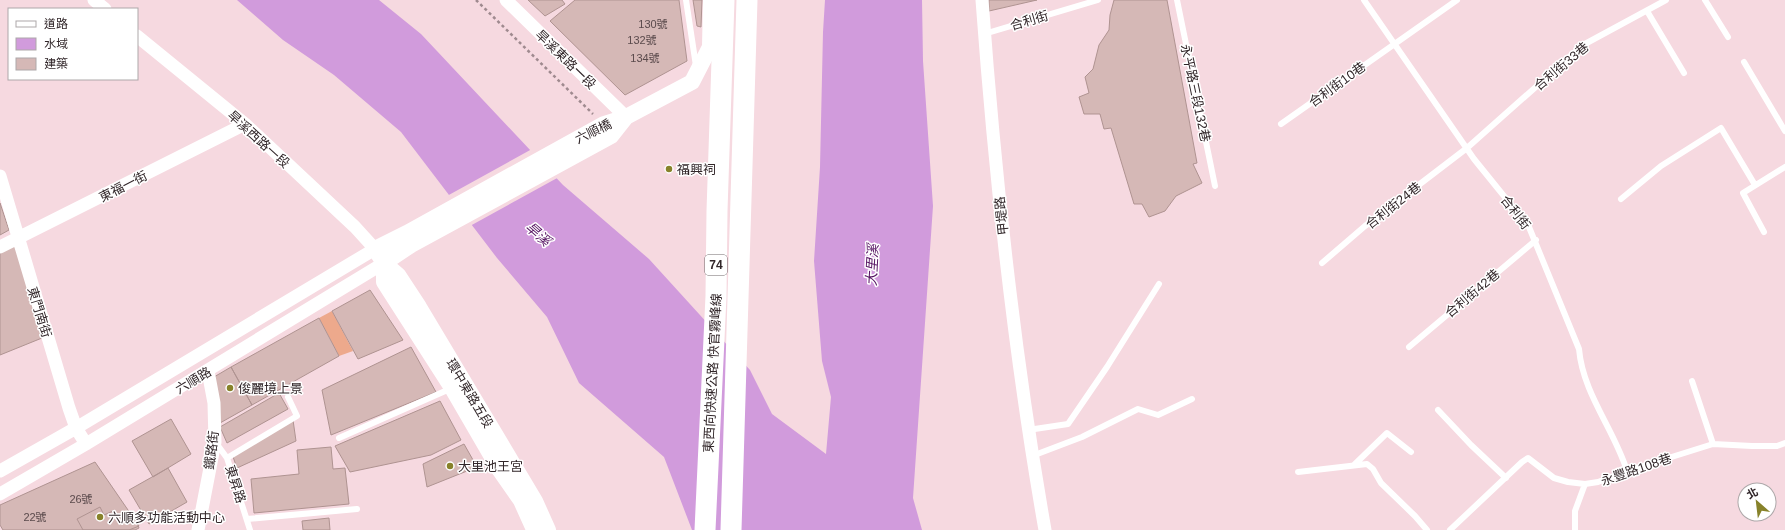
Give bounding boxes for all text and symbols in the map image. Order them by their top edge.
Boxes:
legend [8,8,138,80]
street label: 合利街 [1008,8,1050,33]
text: 道路 [44,17,68,31]
house number: 130號 [638,18,668,30]
street label: 旱溪東路一段 [532,27,599,92]
house number: 132號 [627,34,657,46]
text: 水域 [44,37,68,51]
street label: 合利街33巷 [1531,39,1592,93]
street label: 永平路三段132巷 [1178,43,1213,143]
house number: 134號 [630,52,660,64]
text: 建築 [44,57,68,71]
street label: 合利街10巷 [1306,59,1369,110]
street label: 旱溪西路一段 [225,108,293,171]
street label: 六順橋 [572,116,614,147]
place label: 福興祠 [677,162,716,177]
marker: 福興祠 [664,164,674,174]
street label: 東福一街 [97,168,150,205]
street label: 合利街24巷 [1363,179,1424,232]
street label: 合利街 [1498,192,1534,232]
street label: 甲堤路 [992,196,1011,236]
water label: 旱溪 [522,219,555,251]
water label: 大里溪 [863,242,881,286]
road number: 74 [705,255,727,275]
street label: 合利街42巷 [1442,266,1503,320]
street label: 東門南街 [25,285,54,339]
street label: 東西向快速公路 快官霧峰線 [701,293,724,453]
street label: 環中東路五段 [443,356,496,431]
street label: 六順路 [173,364,214,397]
place label: 俊麗境上景 [238,381,303,396]
marker: 俊麗境上景 [225,383,235,393]
street label: 鐵路街 [202,430,221,470]
street label: 永豐路108巷 [1599,450,1673,489]
place label: 大里池王宮 [458,459,523,474]
marker: 大里池王宮 [445,461,455,471]
street label: 東昇路 [222,463,249,505]
north arrow [1737,482,1777,522]
text: 北 [1745,485,1760,501]
house number: 26號 [69,493,93,505]
place label: 六順多功能活動中心 [108,510,225,525]
house number: 22號 [23,511,47,523]
marker: 六順多功能活動中心 [95,512,105,522]

